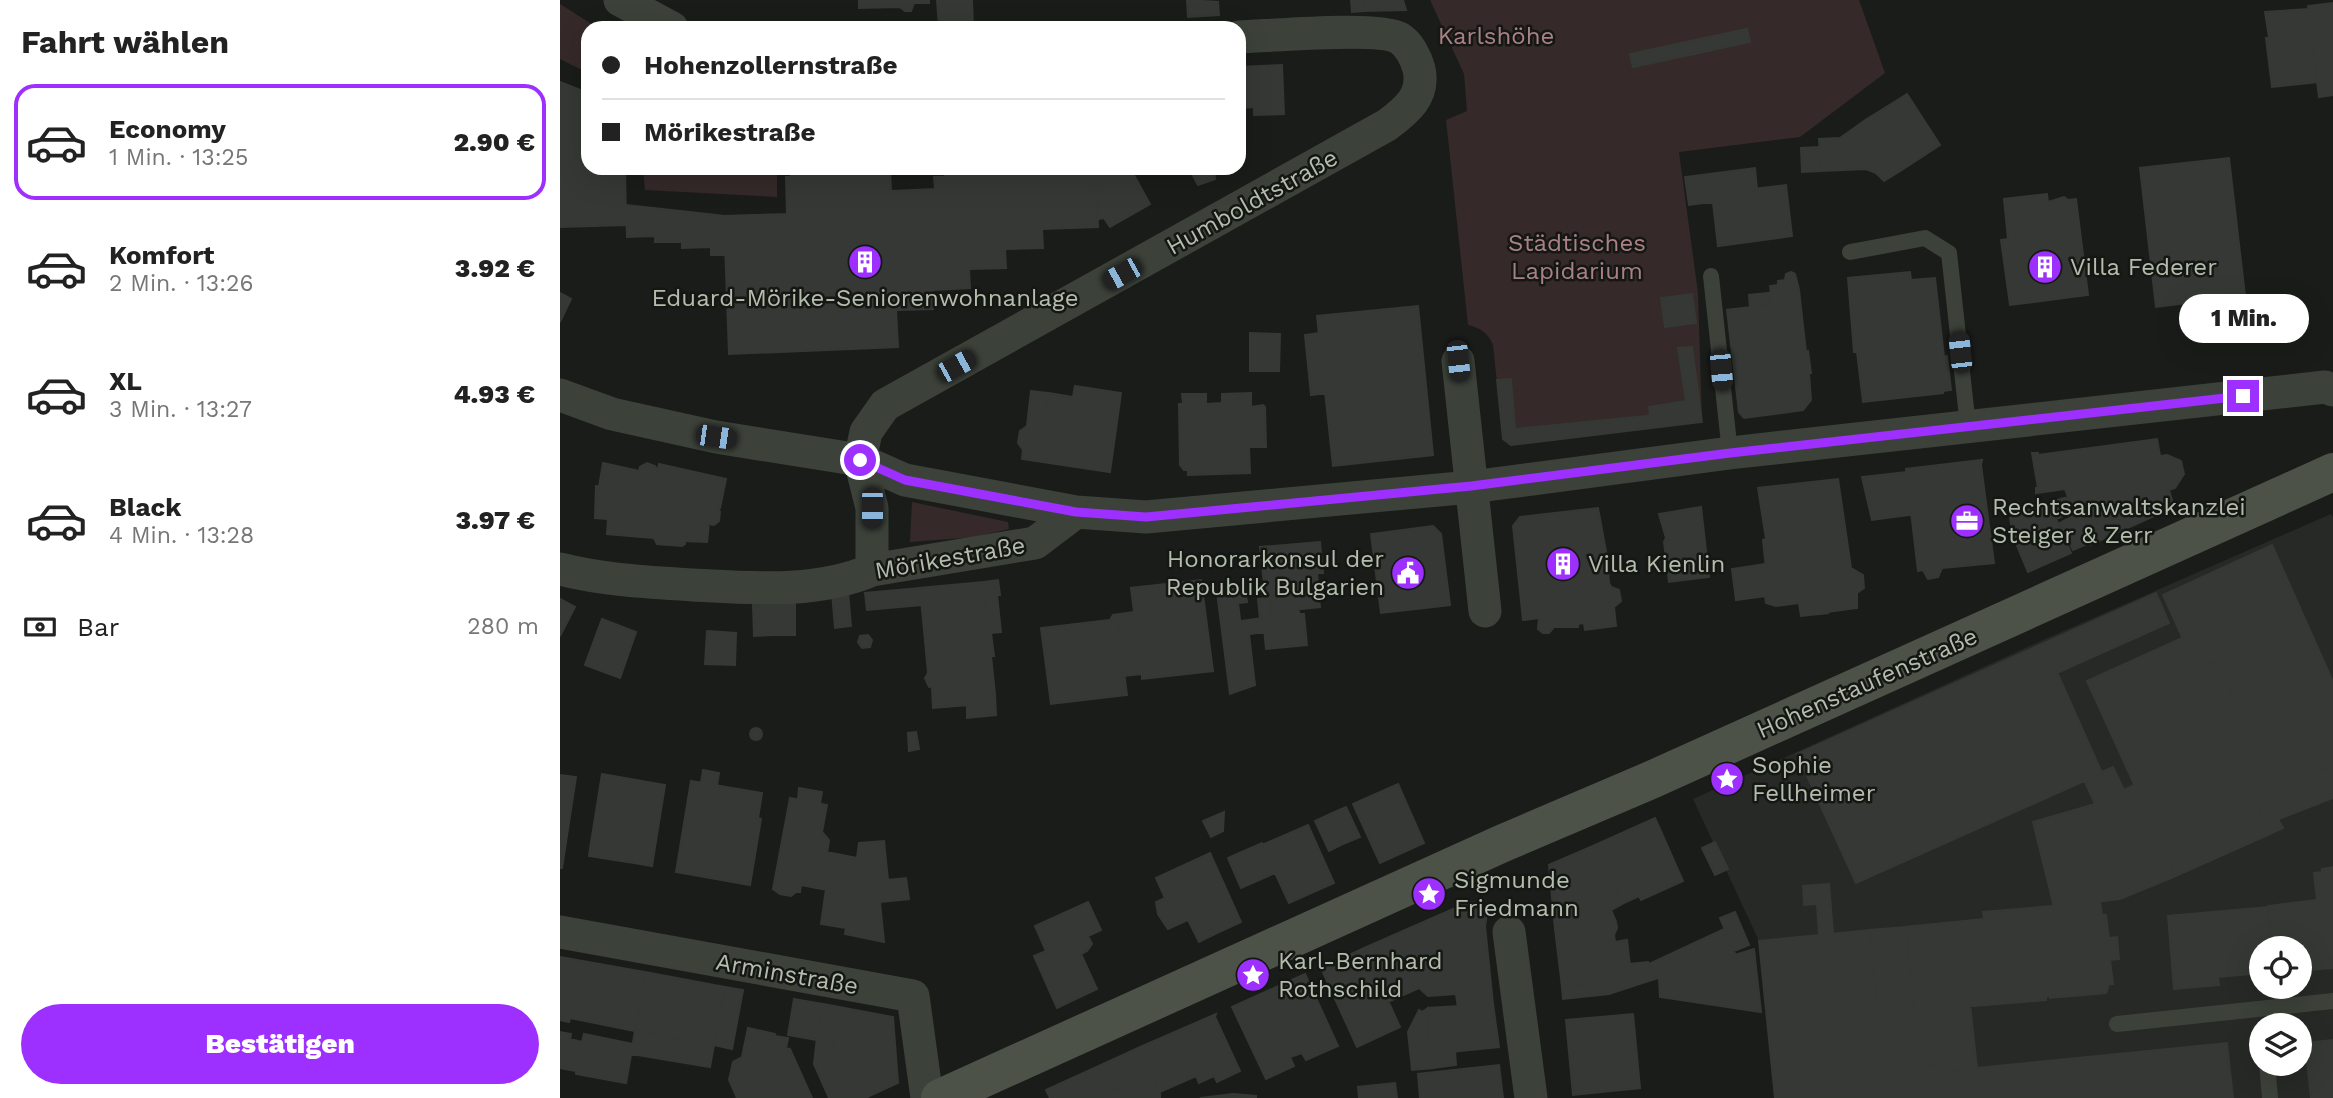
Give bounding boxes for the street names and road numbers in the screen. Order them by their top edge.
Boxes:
street label: Humboldtstraße [1162,143,1342,261]
street label: Mörikestraße [873,531,1027,585]
street label: Hohenstaufenstraße [1752,622,1982,744]
street label: Arminstraße [714,948,860,1000]

